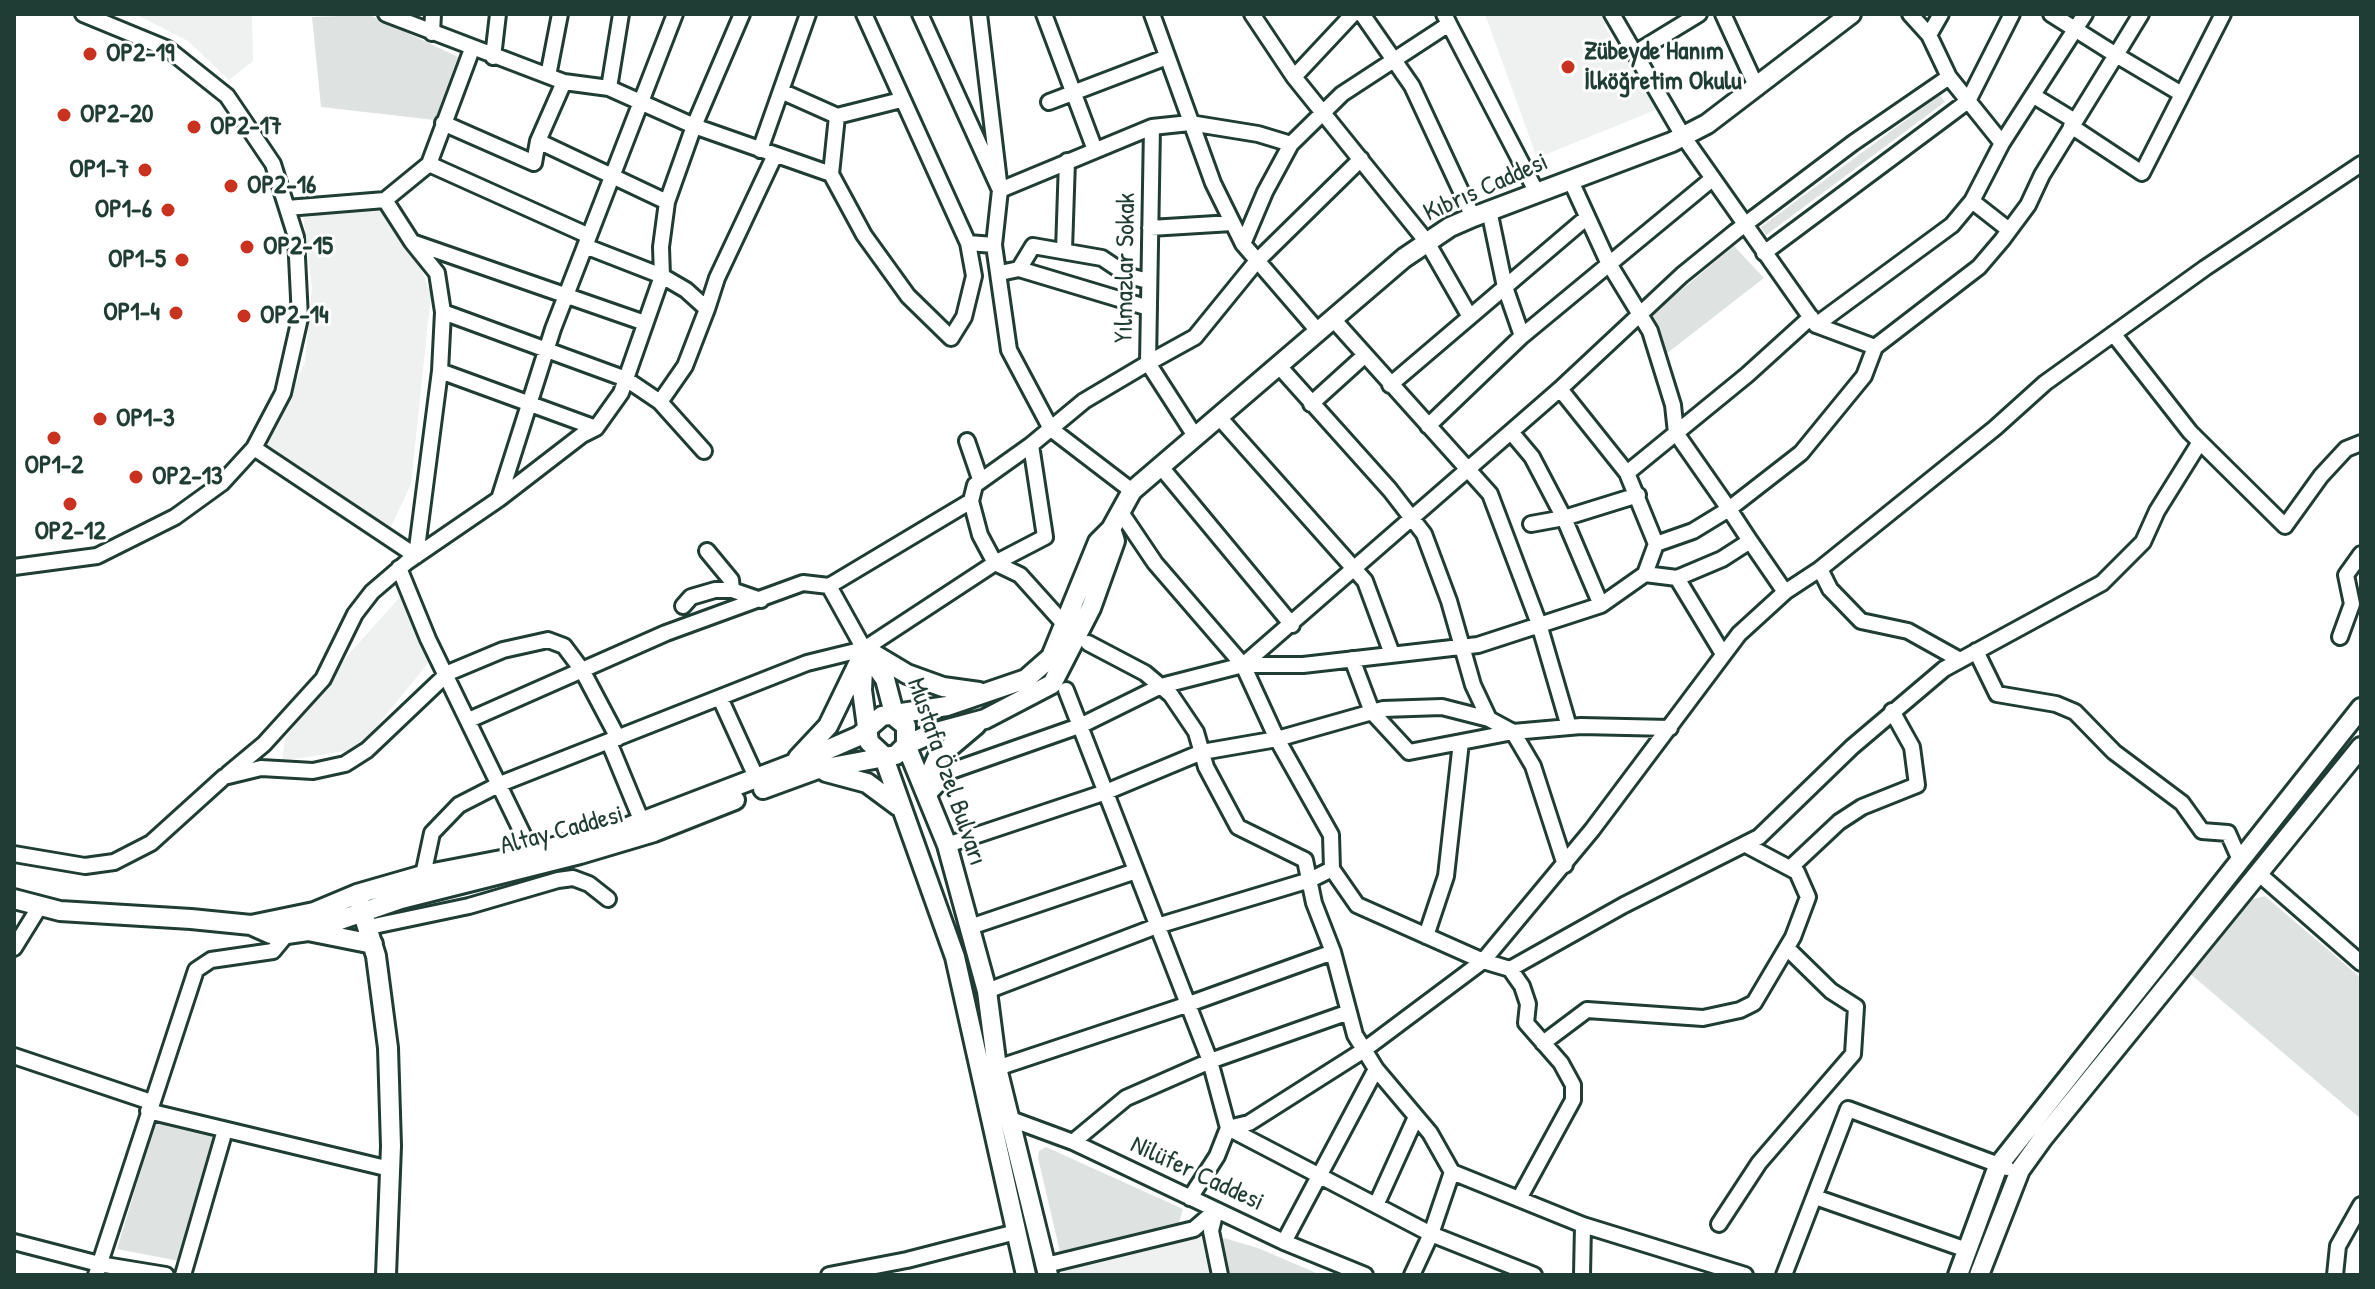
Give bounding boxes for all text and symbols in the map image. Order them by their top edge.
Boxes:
place label: Zübeyde Hanım İlköğretim Okulu [1584,36,1742,98]
place label: OP2-19 [106,38,175,70]
marker: OP2-19 [81,45,99,63]
marker: Zübeyde Hanım İlköğretim Okulu [1559,58,1577,76]
place label: OP2-20 [80,99,153,131]
marker: OP2-20 [55,106,73,124]
place label: OP2-17 [210,111,282,143]
marker: OP2-17 [185,118,203,136]
street label: Kıbrıs Caddesi [1419,147,1553,229]
place label: OP1-7 [69,154,129,186]
marker: OP1-7 [136,161,154,179]
place label: OP2-16 [247,170,316,202]
marker: OP2-16 [222,177,240,195]
street label: Yılmazlar Sokak [1109,192,1143,344]
place label: OP1-6 [95,194,152,226]
marker: OP1-6 [159,201,177,219]
place label: OP2-15 [263,231,333,263]
marker: OP2-15 [238,238,256,256]
place label: OP1-5 [108,244,166,276]
marker: OP1-5 [173,251,191,269]
place label: OP1-4 [103,297,160,329]
place label: OP2-14 [260,300,329,332]
marker: OP1-4 [167,304,185,322]
marker: OP2-14 [235,307,253,325]
place label: OP1-3 [116,403,175,435]
marker: OP1-3 [91,410,109,428]
marker: OP1-2 [45,429,63,447]
place label: OP1-2 [24,450,84,482]
place label: OP2-13 [152,461,223,493]
marker: OP2-13 [127,468,145,486]
marker: OP2-12 [61,495,79,513]
place label: OP2-12 [34,516,106,548]
street label: Mustafa Özel Bulvarı [899,674,993,870]
street label: Altay Caddesi [497,800,627,862]
street label: Nilüfer Caddesi [1125,1130,1269,1218]

